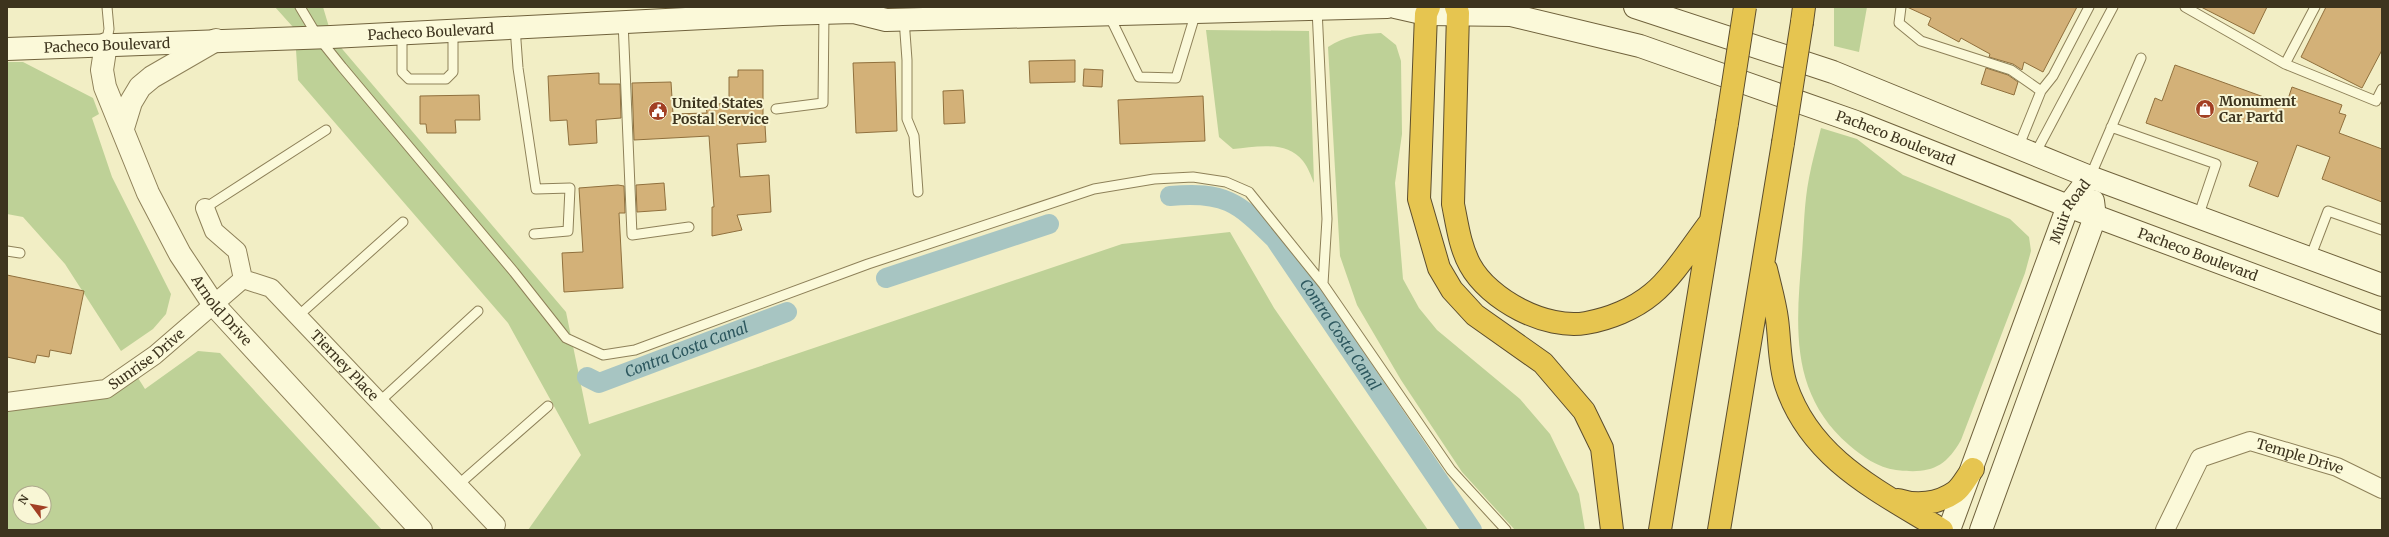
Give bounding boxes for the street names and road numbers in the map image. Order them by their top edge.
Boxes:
street label: Pacheco Boulevard [367,20,495,44]
street label: Pacheco Boulevard [43,34,171,57]
street label: Pacheco Boulevard [1833,107,1958,170]
street label: Muir Road [2046,175,2094,246]
street label: Pacheco Boulevard [2135,224,2261,285]
street label: Arnold Drive [187,271,256,349]
street label: Sunrise Drive [105,325,188,394]
street label: Tierney Place [307,326,382,405]
street label: Temple Drive [2254,434,2347,478]

